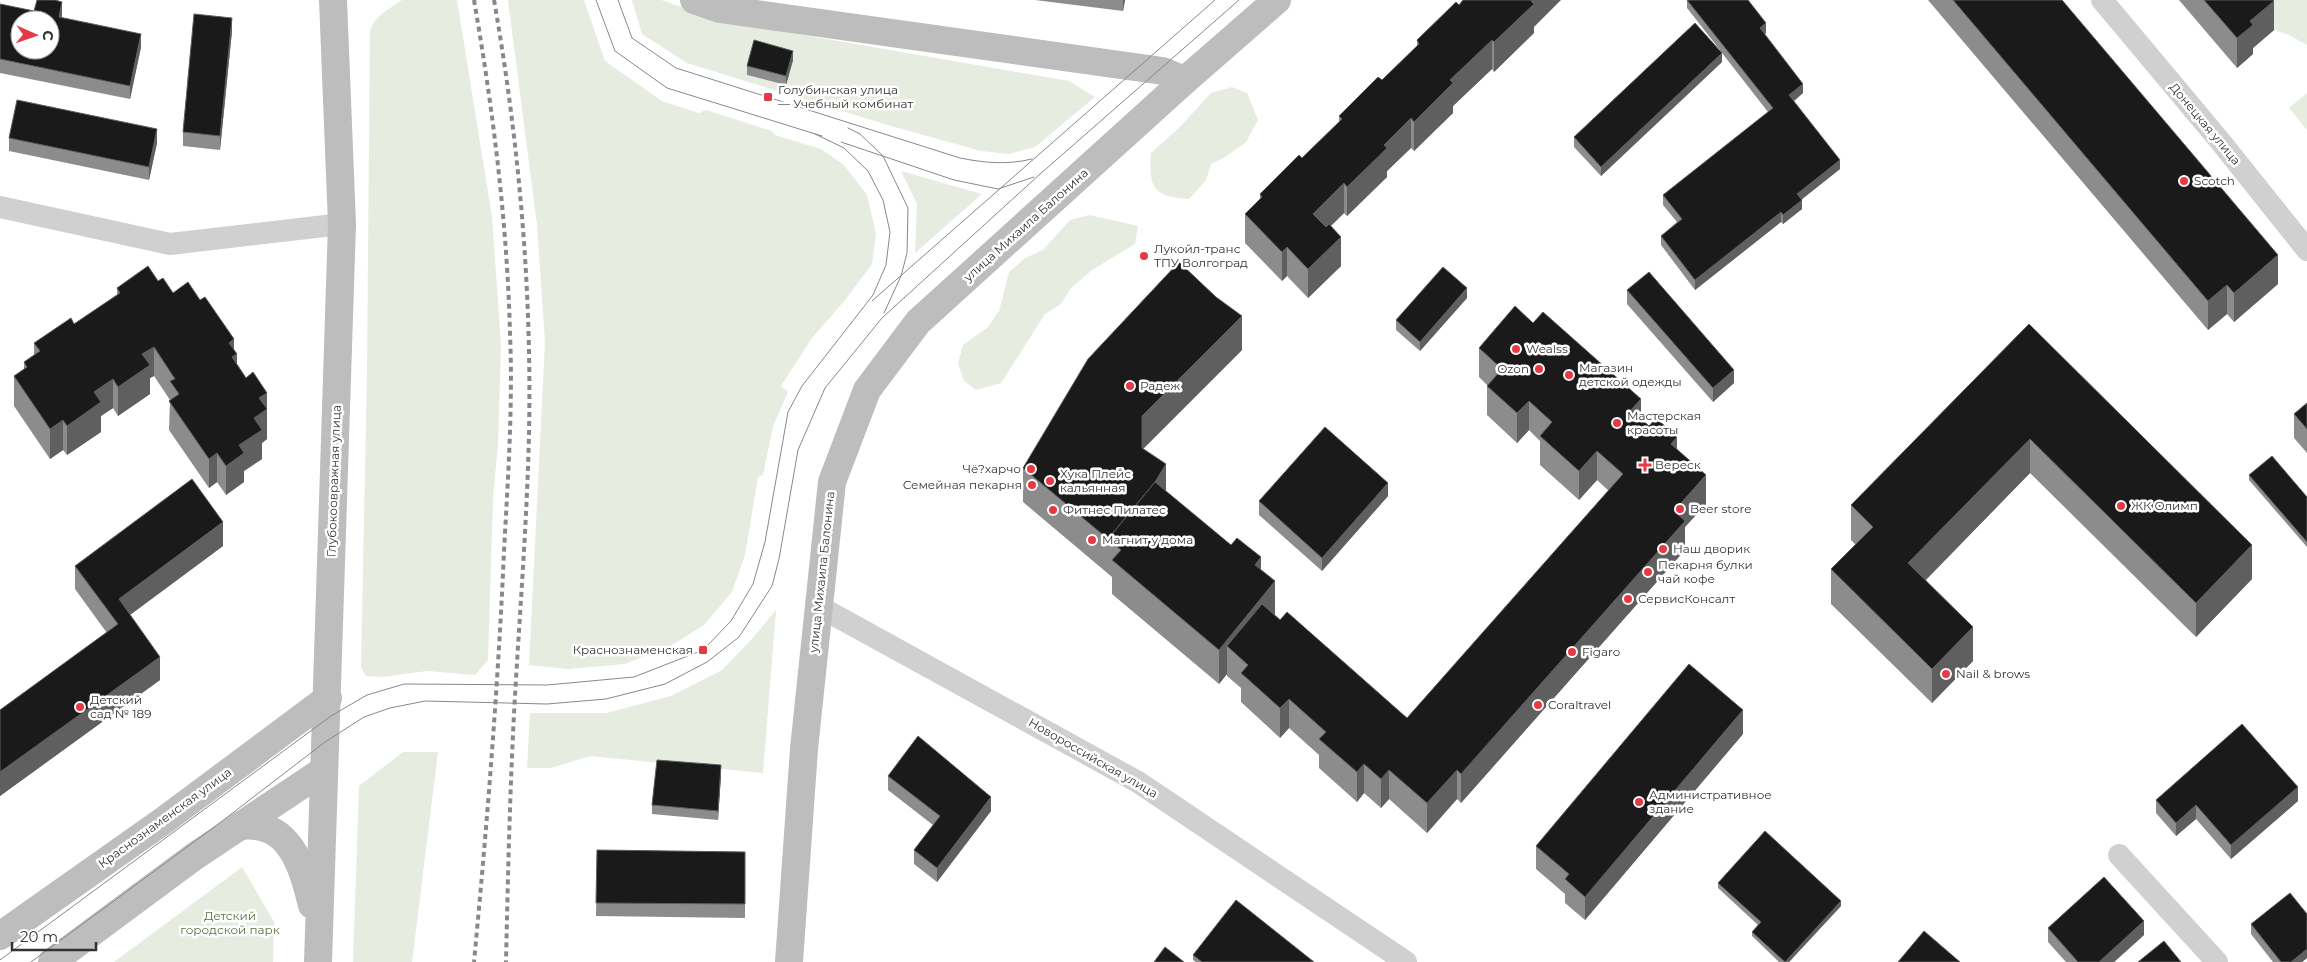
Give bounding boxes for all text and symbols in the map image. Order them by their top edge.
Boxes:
north arrow [10,10,60,60]
text: С [39,30,57,41]
street label: Донецкая улица [2167,80,2244,168]
place label: Голубинская улица — Учебный комбинат [778,82,914,111]
marker: Голубинская улица — Учебный комбинат [762,91,774,103]
street label: улица Михаила Балонина [960,165,1091,285]
place label: Scotch [2194,173,2235,188]
marker: Scotch [2178,175,2190,187]
place label: Лукойл-транс ТПУ Волгоград [1154,241,1248,270]
marker: Лукойл-транс ТПУ Волгоград [1138,250,1150,262]
place label: Wealss [1526,341,1568,356]
marker: Wealss [1510,343,1522,355]
place label: Магазин детской одежды [1579,360,1682,389]
place label: Ozon [1497,361,1529,376]
marker: Ozon [1533,363,1545,375]
marker: Магазин детской одежды [1563,369,1575,381]
place label: Радеж [1140,378,1180,393]
marker: Радеж [1124,380,1136,392]
street label: Глубокоовражная улица [323,405,344,557]
place label: Мастерская красоты [1627,408,1701,437]
marker: Мастерская красоты [1611,417,1623,429]
place label: Вереск [1655,457,1701,472]
marker: Вереск [1639,459,1651,471]
place label: Чё?харчо [962,461,1021,476]
marker: Чё?харчо [1025,463,1037,475]
place label: Хука Плейс кальянная [1060,466,1131,495]
marker: Хука Плейс кальянная [1044,475,1056,487]
place label: Семейная пекарня [903,477,1022,492]
marker: Семейная пекарня [1026,479,1038,491]
street label: улица Михаила Балонина [805,491,837,654]
place label: ЖК Олимп [2131,498,2198,513]
marker: ЖК Олимп [2115,500,2127,512]
place label: Beer store [1690,501,1751,516]
place label: Фитнес Пилатес [1063,502,1166,517]
marker: Beer store [1674,503,1686,515]
marker: Фитнес Пилатес [1047,504,1059,516]
place label: Магнит у дома [1102,532,1193,547]
marker: Магнит у дома [1086,534,1098,546]
place label: Наш дворик [1673,541,1750,556]
marker: Наш дворик [1657,543,1669,555]
place label: Пекарня булки чай кофе [1658,557,1753,586]
marker: Пекарня булки чай кофе [1642,566,1654,578]
place label: СервисКонсалт [1638,591,1735,606]
marker: СервисКонсалт [1622,593,1634,605]
place label: Краснознаменская [573,642,693,657]
marker: Краснознаменская [697,644,709,656]
place label: Figaro [1582,644,1620,659]
marker: Figaro [1566,646,1578,658]
place label: Nail & brows [1956,666,2030,681]
marker: Nail & brows [1940,668,1952,680]
place label: Детский сад № 189 [90,692,152,721]
place label: Coraltravel [1548,697,1611,712]
marker: Coraltravel [1532,699,1544,711]
marker: Детский сад № 189 [74,701,86,713]
street label: Новороссийская улица [1026,714,1161,801]
street label: Краснознаменская улица [95,764,234,871]
place label: Административное здание [1649,787,1772,816]
marker: Административное здание [1633,796,1645,808]
park label: Детский городской парк [180,908,280,937]
scale bar [12,920,96,952]
text: 20 m [20,927,58,946]

